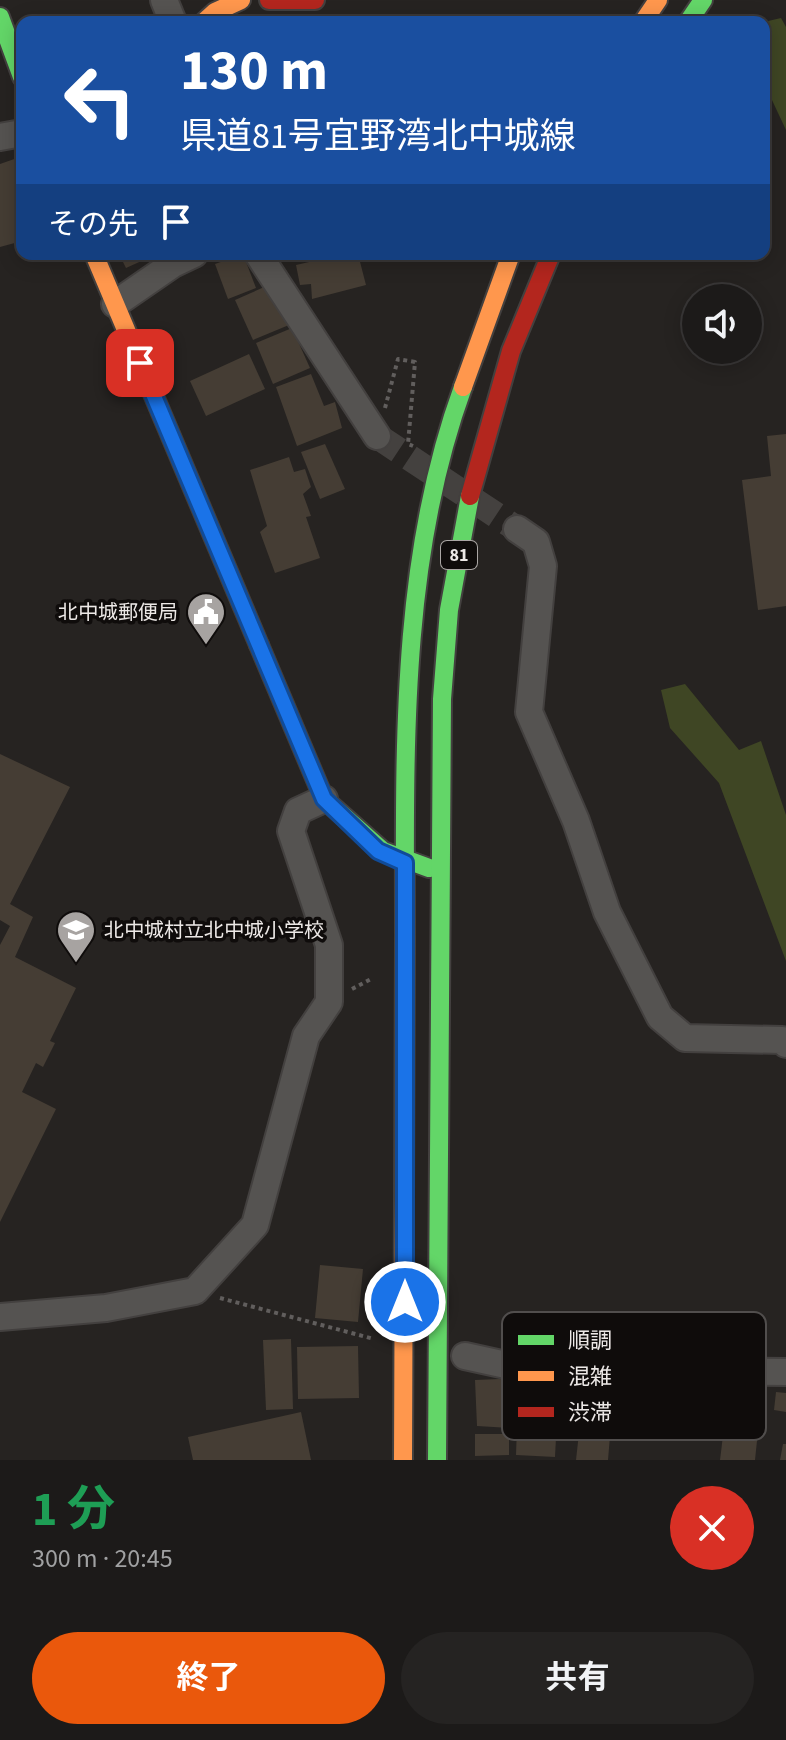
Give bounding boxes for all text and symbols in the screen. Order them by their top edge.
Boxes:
text: 130 m [180,32,328,111]
icon: left [48,48,152,152]
text: 県道81号宜野湾北中城線 [180,111,576,162]
icon: arrive [154,200,198,244]
text: その先 [48,203,138,246]
map controls [682,284,762,364]
button: sound [682,284,762,364]
pin [106,329,174,397]
icon: arrive [118,341,162,385]
road number: 81 [441,541,477,569]
public building icon: 北中城郵便局 [185,591,227,646]
place label: 北中城郵便局 [58,599,178,627]
school or university icon: 北中城村立北中城小学校 [55,909,97,964]
place label: 北中城村立北中城小学校 [104,917,324,945]
position arrow [363,1260,447,1344]
legend [502,1312,766,1440]
text: 順調 [568,1325,612,1357]
text: 混雑 [568,1361,612,1393]
text: 渋滞 [568,1397,612,1429]
text: 1 分 [32,1476,115,1544]
button: close [670,1486,754,1570]
text: 300 m · 20:45 [32,1540,173,1577]
button: 終了 [32,1632,385,1724]
button: 共有 [401,1632,754,1724]

